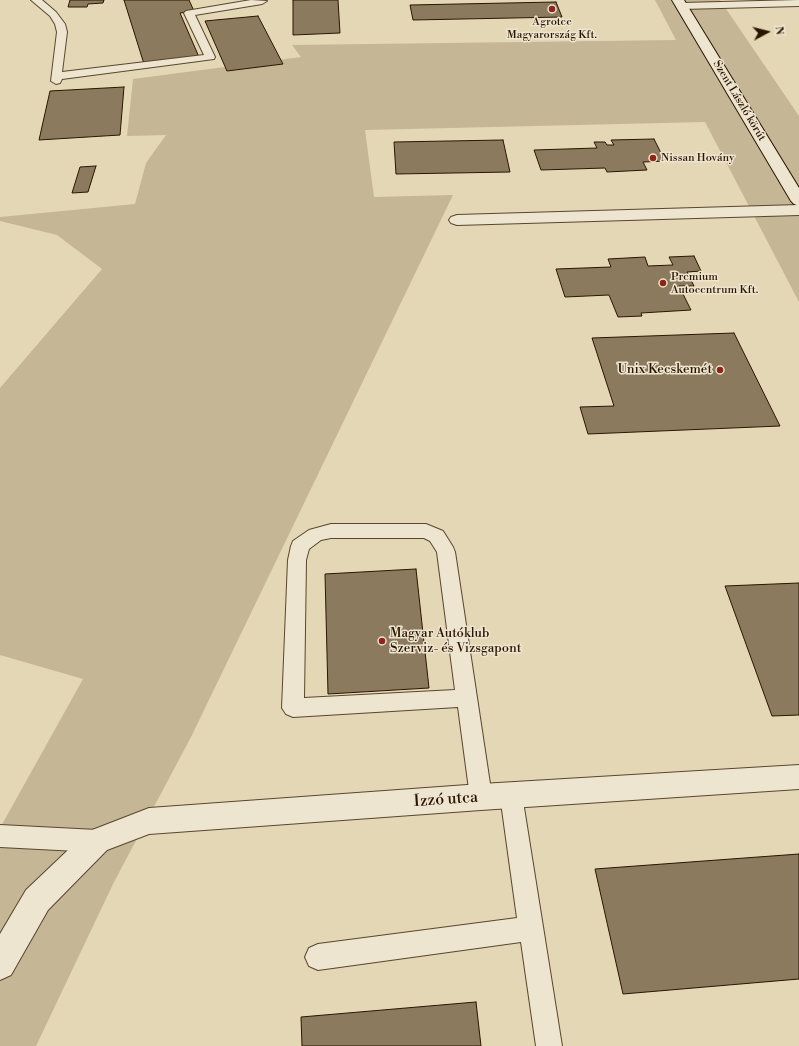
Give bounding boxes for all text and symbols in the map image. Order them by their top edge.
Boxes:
marker: Agrotec Magyarország Kft. [547,4,557,14]
north arrow [747,12,787,52]
place label: Agrotec Magyarország Kft. [507,15,597,41]
text: N [771,25,786,36]
street label: Szent László körút [710,58,768,144]
place label: Nissan Hovány [661,151,734,165]
marker: Nissan Hovány [648,153,658,163]
place label: Premium Autocentrum Kft. [671,270,758,296]
marker: Premium Autocentrum Kft. [658,278,668,288]
place label: Unix Kecskemét [617,362,712,378]
marker: Unix Kecskemét [715,365,725,375]
place label: Magyar Autóklub Szerviz- és Vizsgapont [390,626,521,657]
marker: Magyar Autóklub Szerviz- és Vizsgapont [377,636,387,646]
street label: Izzó utca [413,788,479,812]

